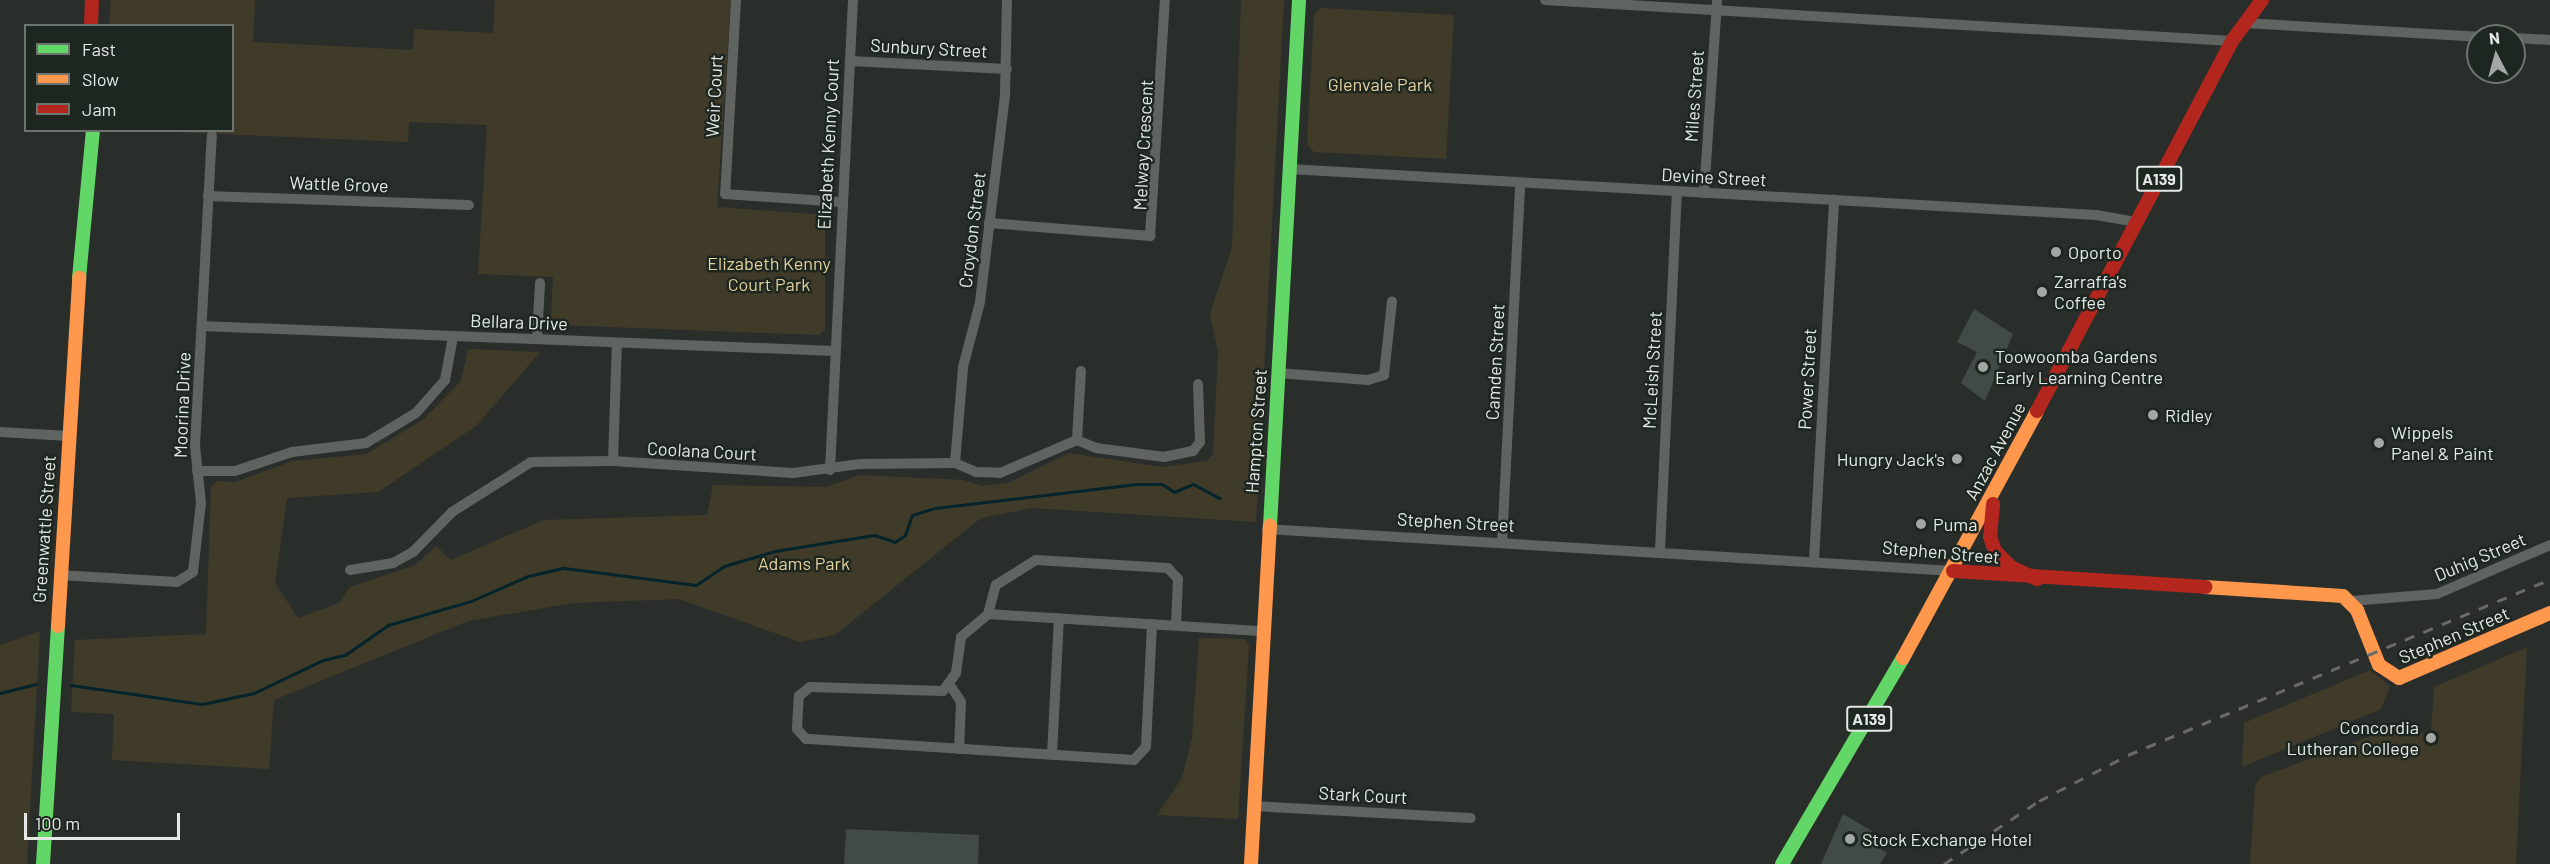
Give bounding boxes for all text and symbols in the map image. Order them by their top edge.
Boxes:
legend [24,24,234,132]
north arrow [2466,24,2526,84]
text: N [2488,28,2501,48]
street label: Sunbury Street [870,34,988,62]
text: Fast [82,38,116,60]
street label: Miles Street [1680,49,1708,143]
street label: Weir Court [701,54,727,138]
street label: Elizabeth Kenny Court [813,58,843,230]
text: Slow [82,68,119,90]
park label: Glenvale Park [1328,73,1432,95]
street label: Melway Crescent [1129,79,1157,211]
text: Jam [82,98,116,120]
street label: Devine Street [1661,163,1767,191]
road number: A139 [2135,166,2183,192]
street label: Wattle Grove [289,171,389,197]
street label: Croydon Street [954,171,990,289]
place label: Oporto [2068,241,2122,263]
marker: Oporto [2049,245,2063,259]
park label: Elizabeth Kenny Court Park [707,253,831,296]
place label: Zarraffa's Coffee [2054,271,2127,314]
marker: Zarraffa's Coffee [2035,285,2049,299]
street label: Camden Street [1481,303,1509,421]
street label: Bellara Drive [470,310,568,334]
street label: McLeish Street [1638,311,1666,429]
street label: Power Street [1794,328,1820,430]
place label: Toowoomba Gardens Early Learning Centre [1995,346,2163,388]
street label: Moorina Drive [169,352,195,458]
marker: Toowoomba Gardens Early Learning Centre [1976,360,1990,374]
street label: Hampton Street [1241,368,1271,494]
street label: Anzac Avenue [1960,398,2030,504]
place label: Ridley [2165,404,2212,426]
marker: Ridley [2146,408,2160,422]
place label: Wippels Panel & Paint [2391,422,2494,464]
marker: Wippels Panel & Paint [2372,436,2386,450]
street label: Coolana Court [646,437,758,465]
place label: Hungry Jack's [1837,448,1945,470]
marker: Hungry Jack's [1950,452,1964,466]
street label: Greenwattle Street [28,455,60,603]
street label: Stephen Street [1397,508,1515,536]
place label: Puma [1933,513,1977,535]
marker: Puma [1914,517,1928,531]
street label: Duhig Street [2431,528,2529,586]
street label: Stephen Street [1881,536,2001,568]
park label: Adams Park [758,552,850,574]
street label: Stephen Street [2396,602,2512,668]
road number: A139 [1845,706,1893,732]
place label: Concordia Lutheran College [2287,717,2419,760]
marker: Concordia Lutheran College [2424,731,2438,745]
street label: Stark Court [1318,782,1408,808]
scale bar [27,801,183,839]
text: 100 m [35,812,80,834]
place label: Stock Exchange Hotel [1862,828,2032,850]
marker: Stock Exchange Hotel [1843,832,1857,846]

